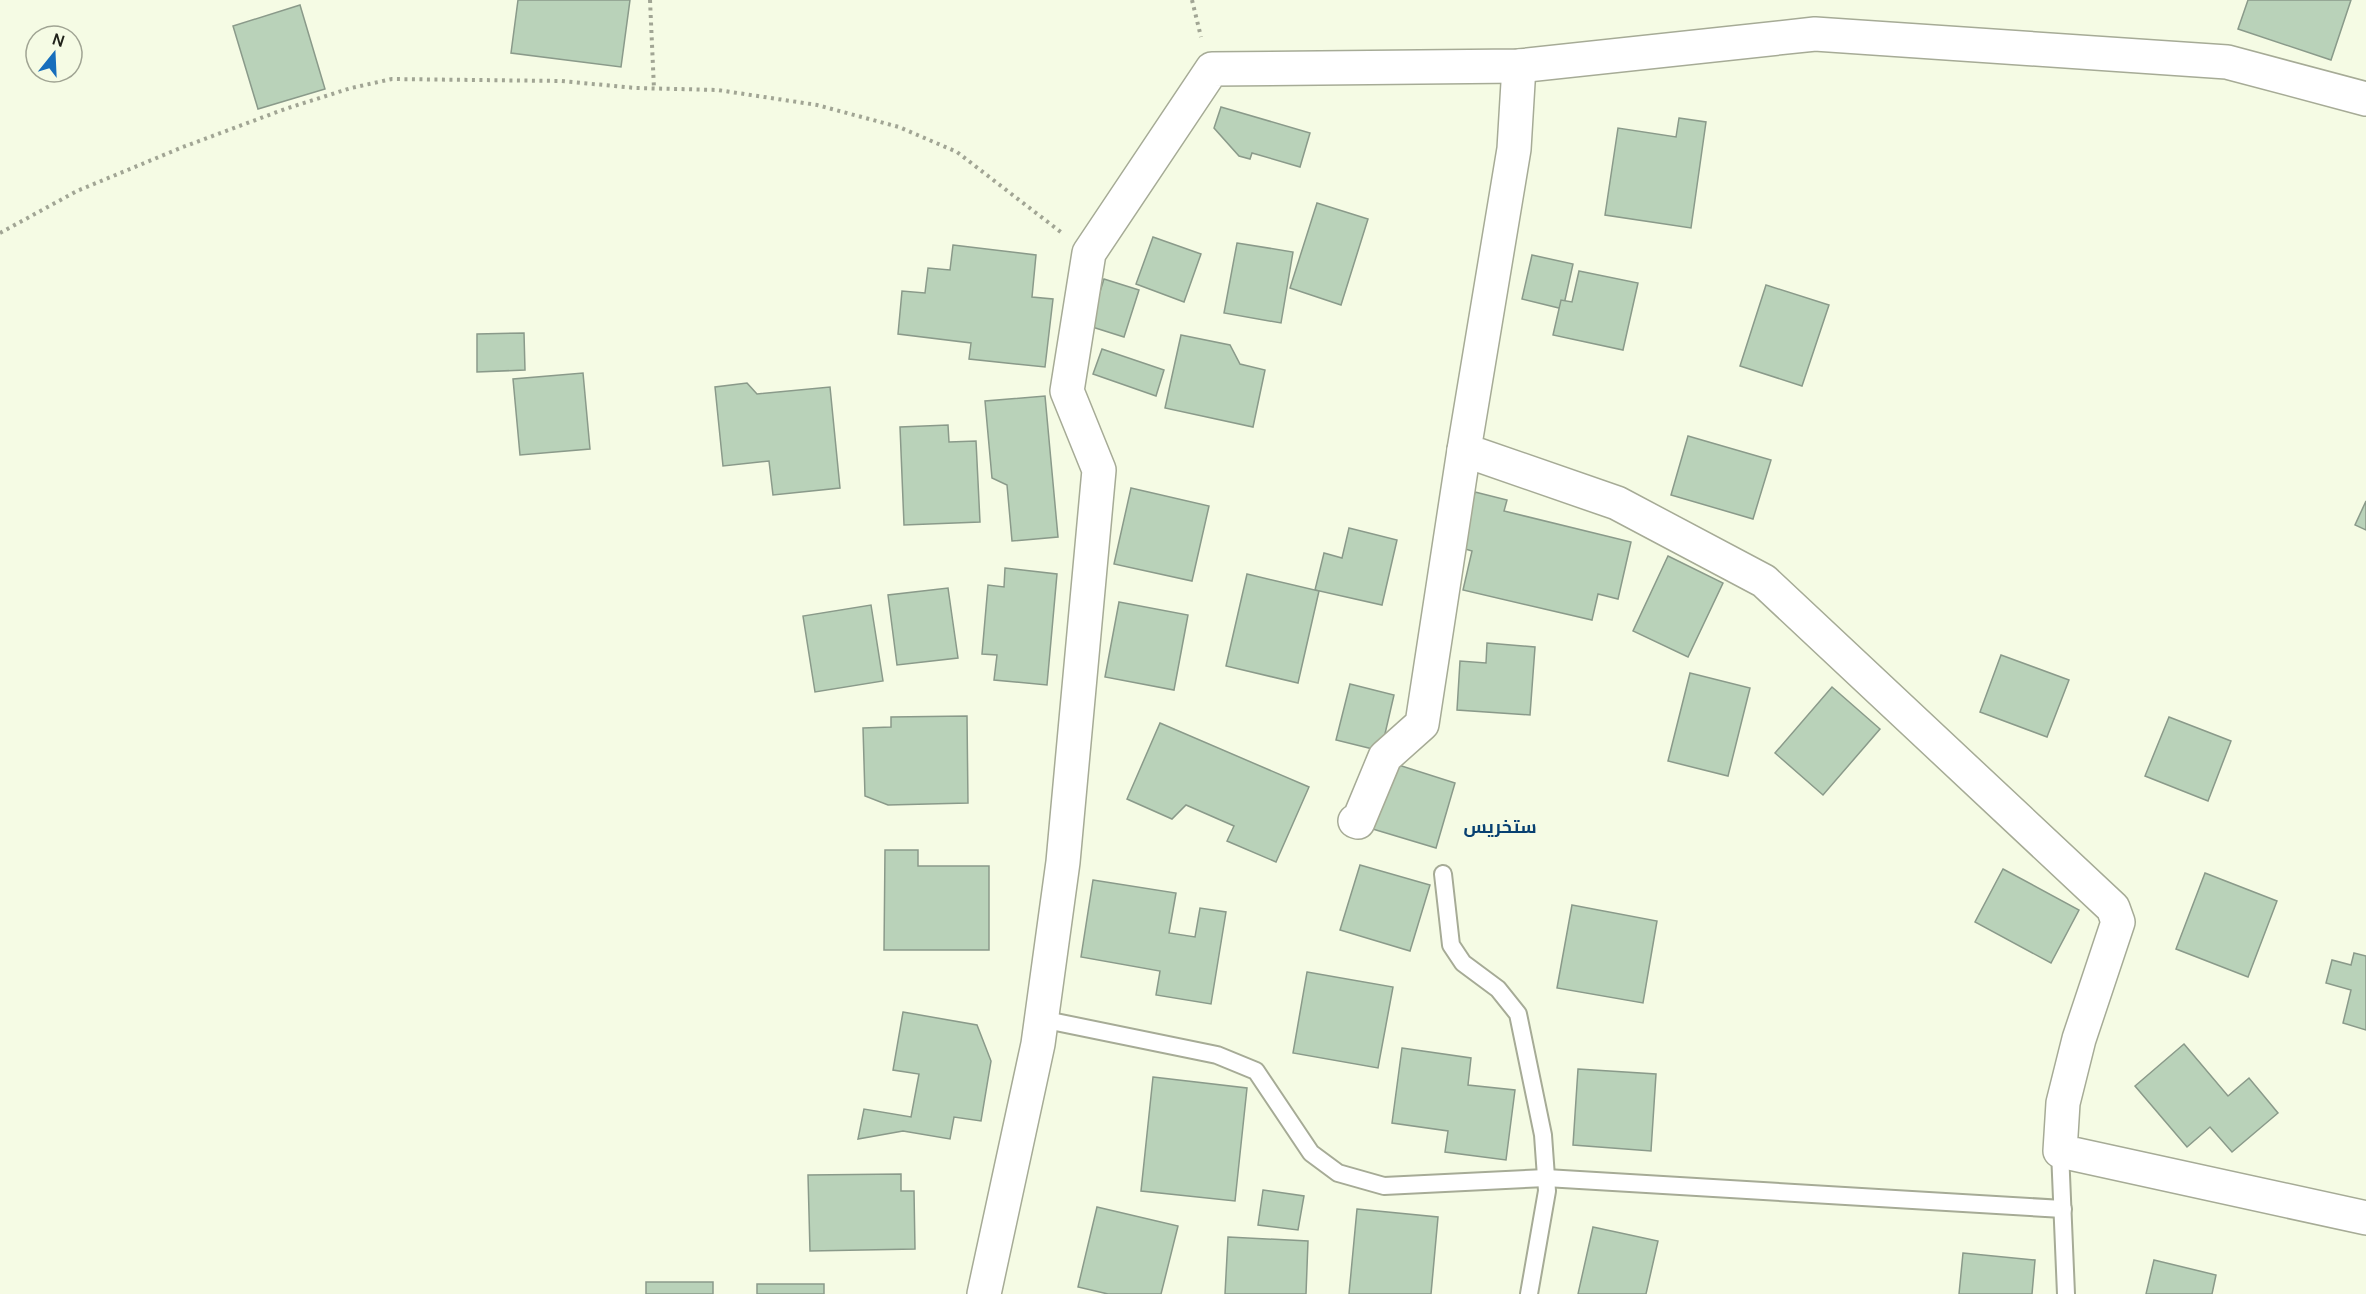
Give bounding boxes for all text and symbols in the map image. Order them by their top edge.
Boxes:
north arrow [24,24,84,84]
text: N [50,27,68,52]
district label: ستخريس [1463,814,1537,838]

